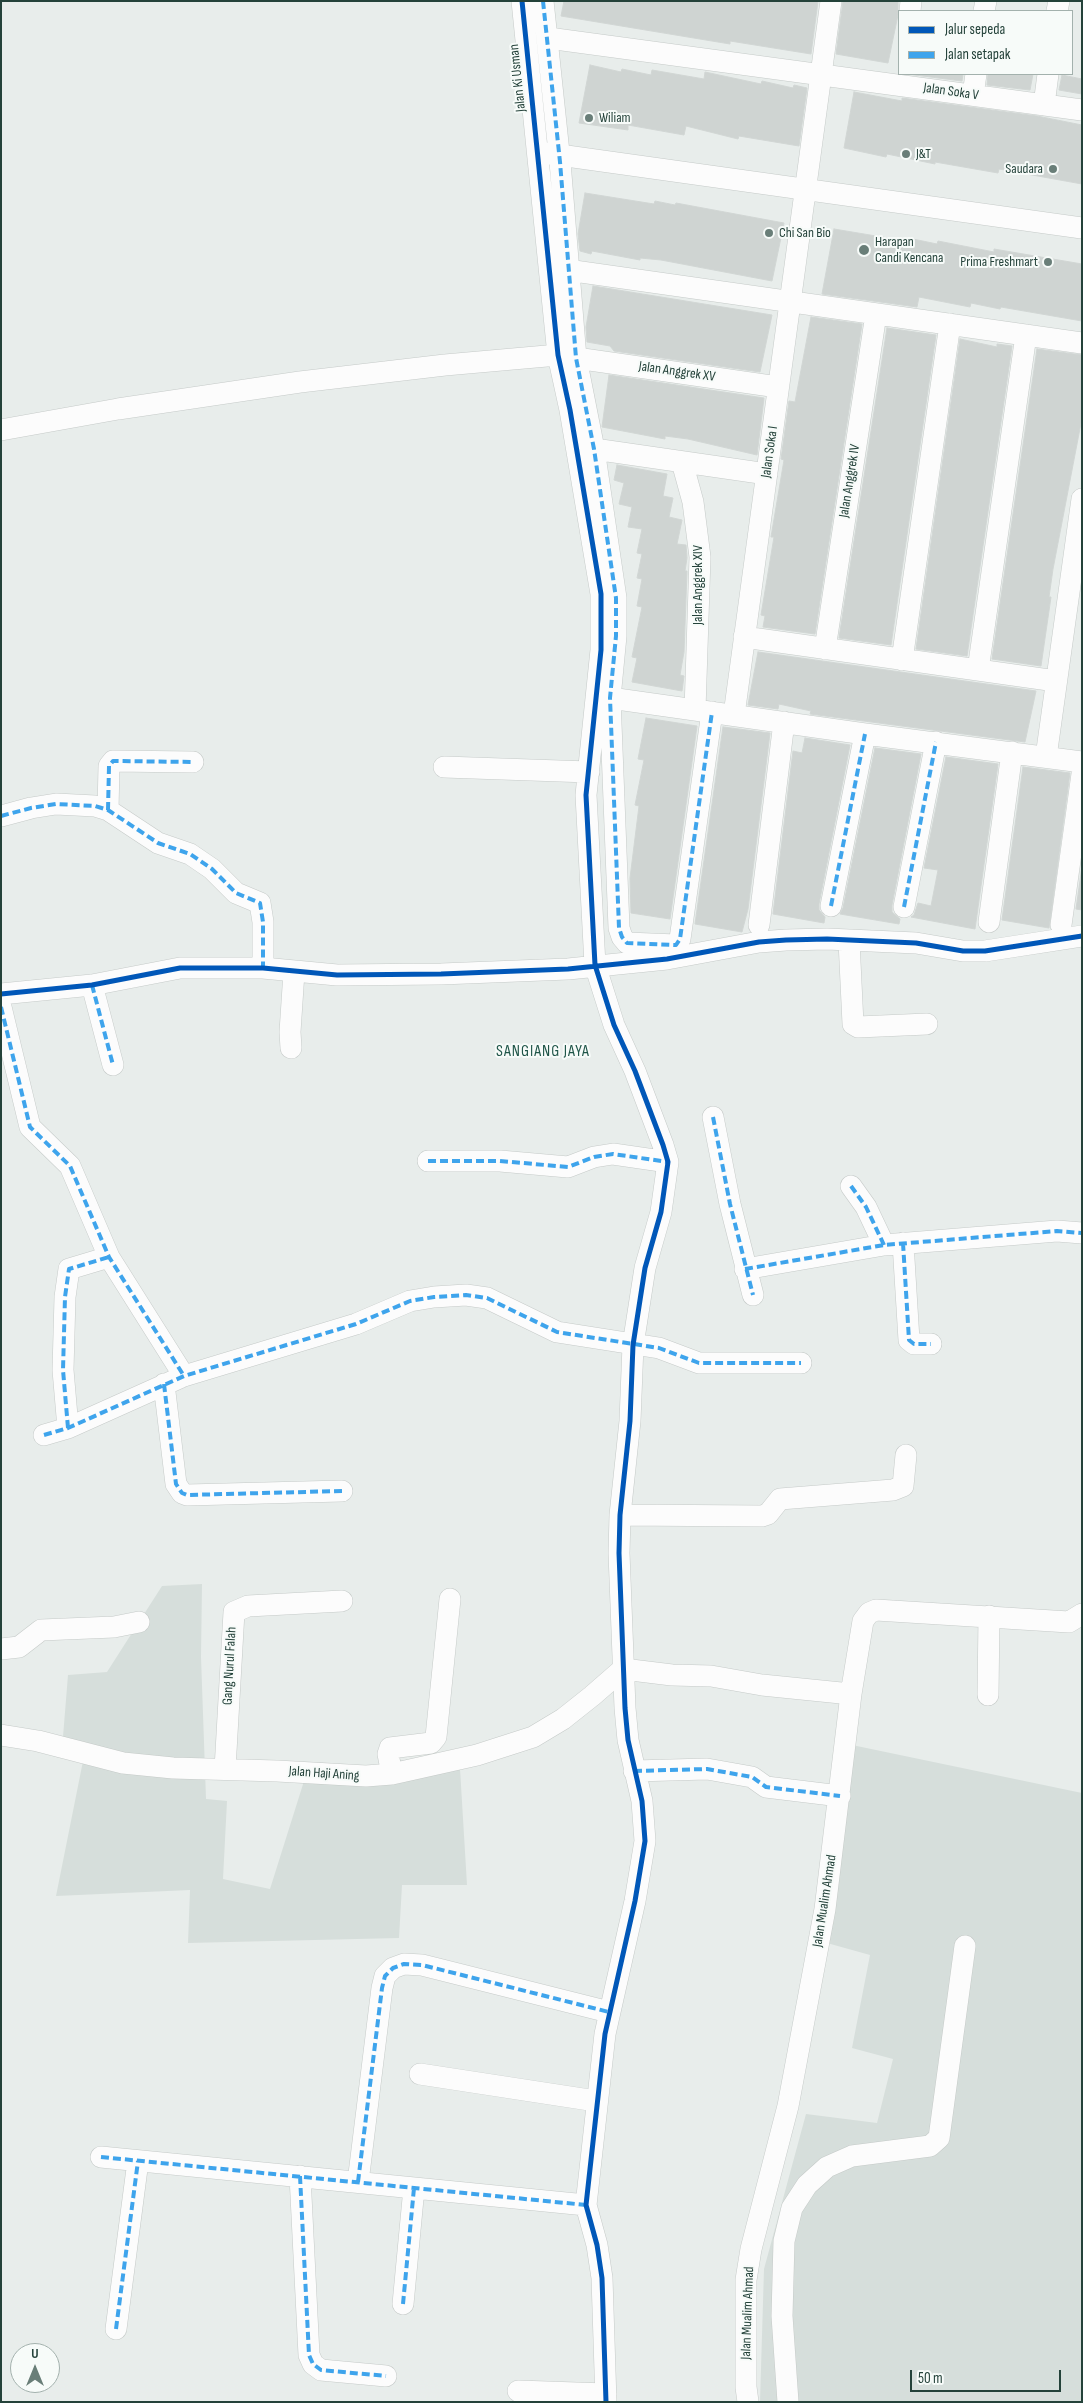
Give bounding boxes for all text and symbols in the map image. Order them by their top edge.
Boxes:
legend [898,10,1073,75]
text: Jalur sepeda [945,20,1005,39]
street label: Jalan Ki Usman [506,43,530,113]
text: Jalan setapak [945,45,1011,64]
street label: Jalan Soka V [922,80,980,104]
place label: Wiliam [599,110,631,126]
marker: Wiliam [583,112,595,124]
place label: J&T [916,146,931,162]
marker: J&T [900,148,912,160]
place label: Saudara [1005,161,1043,177]
marker: Saudara [1047,163,1059,175]
place label: Chi San Bio [779,225,831,241]
marker: Chi San Bio [763,227,775,239]
place label: Harapan Candi Kencana [875,234,944,266]
marker: Harapan Candi Kencana [857,243,871,257]
place label: Prima Freshmart [960,254,1038,270]
marker: Prima Freshmart [1042,256,1054,268]
street label: Jalan Anggrek XV [638,358,716,386]
street label: Jalan Soka I [758,425,782,479]
street label: Jalan Anggrek IV [836,443,864,519]
street label: Jalan Anggrek XIV [690,545,706,625]
district label: SANGIANG JAYA [494,1042,592,1062]
street label: Gang Nurul Falah [220,1626,240,1706]
street label: Jalan Haji Aning [288,1763,360,1785]
street label: Jalan Mualim Ahmad [809,1854,841,1948]
street label: Jalan Mualim Ahmad [738,2266,758,2360]
north arrow [10,2343,60,2393]
text: U [31,2345,39,2362]
scale bar [913,2360,1064,2392]
text: 50 m [918,2369,943,2388]

